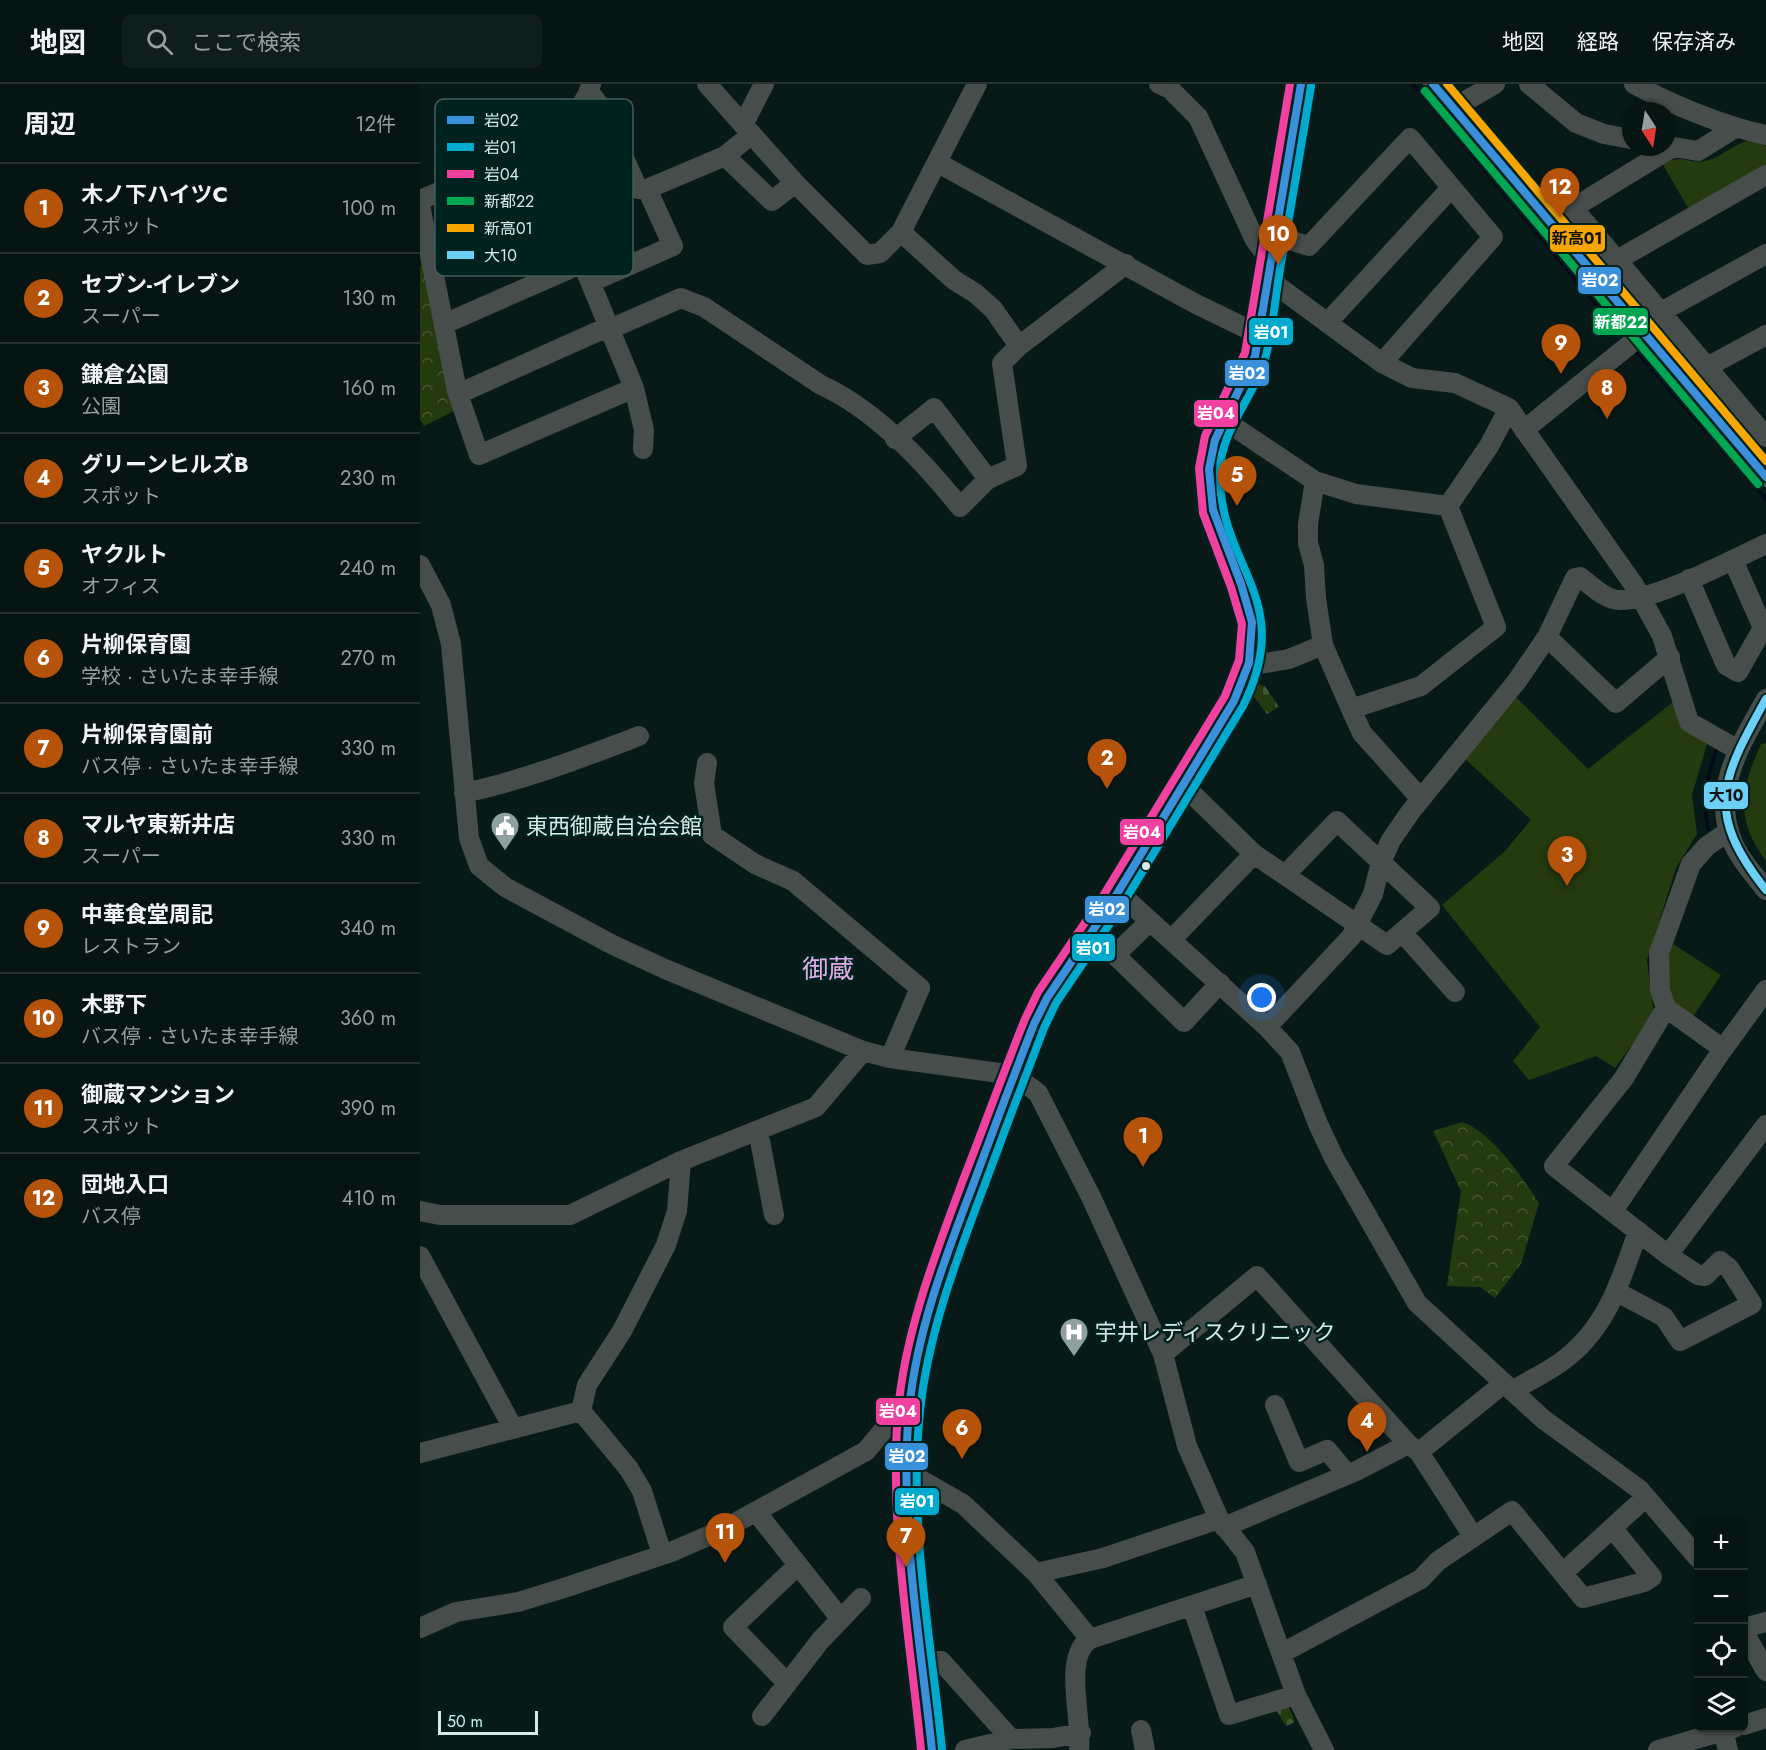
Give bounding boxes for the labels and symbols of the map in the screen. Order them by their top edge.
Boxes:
legend [435,99,633,276]
north arrow [1622,102,1676,156]
text: 岩02 [484,109,519,132]
text: 岩01 [484,136,517,159]
text: 岩04 [484,163,519,186]
pin: 12 [1540,168,1580,218]
text: 新都22 [484,190,534,213]
pin: 10 [1258,216,1298,265]
text: 新高01 [484,217,533,240]
line badge: 新高01 [1549,224,1606,253]
text: 新高01 [1552,227,1602,250]
text: 大10 [484,244,517,267]
line badge: 岩02 [1577,266,1622,295]
text: 岩02 [1581,269,1619,292]
line badge: 新都22 [1592,307,1649,336]
text: 新都22 [1595,311,1648,334]
line badge: 岩01 [1248,317,1294,346]
text: 岩01 [1254,321,1288,344]
pin: 9 [1542,324,1580,374]
line badge: 岩02 [1224,359,1270,387]
text: 岩02 [1228,362,1266,385]
pin: 8 [1588,370,1626,419]
line badge: 岩04 [1193,399,1239,428]
text: 岩04 [1197,402,1235,425]
pin: 5 [1218,456,1256,506]
pin: 2 [1088,740,1126,789]
line badge: 大10 [1703,781,1749,810]
text: 大10 [1709,784,1743,807]
public building icon: 東西御蔵自治会館 [489,810,521,852]
place label: 東西御蔵自治会館 [526,810,702,842]
line badge: 岩04 [1119,818,1165,846]
text: 岩04 [1123,821,1161,844]
pin: 3 [1548,836,1586,886]
unlabelled marker [1140,860,1152,872]
line badge: 岩02 [1084,895,1130,924]
text: 岩02 [1088,898,1126,921]
line badge: 岩01 [1071,933,1116,962]
text: 岩01 [1076,937,1110,960]
district label: 御蔵 [802,950,854,988]
your location [1247,983,1276,1012]
pin: 1 [1124,1118,1162,1167]
hospital icon: 宇井レディスクリニック [1058,1316,1090,1358]
place label: 宇井レディスクリニック [1095,1316,1335,1348]
line badge: 岩04 [875,1397,921,1426]
text: 岩04 [879,1400,917,1423]
pin: 4 [1348,1402,1386,1452]
pin: 6 [942,1410,982,1459]
line badge: 岩02 [884,1442,929,1471]
text: 岩02 [888,1445,926,1468]
line badge: 岩01 [894,1487,940,1516]
text: 岩01 [900,1490,934,1513]
pin: 11 [706,1514,744,1563]
pin: 7 [886,1518,926,1567]
scale bar [438,1708,538,1736]

